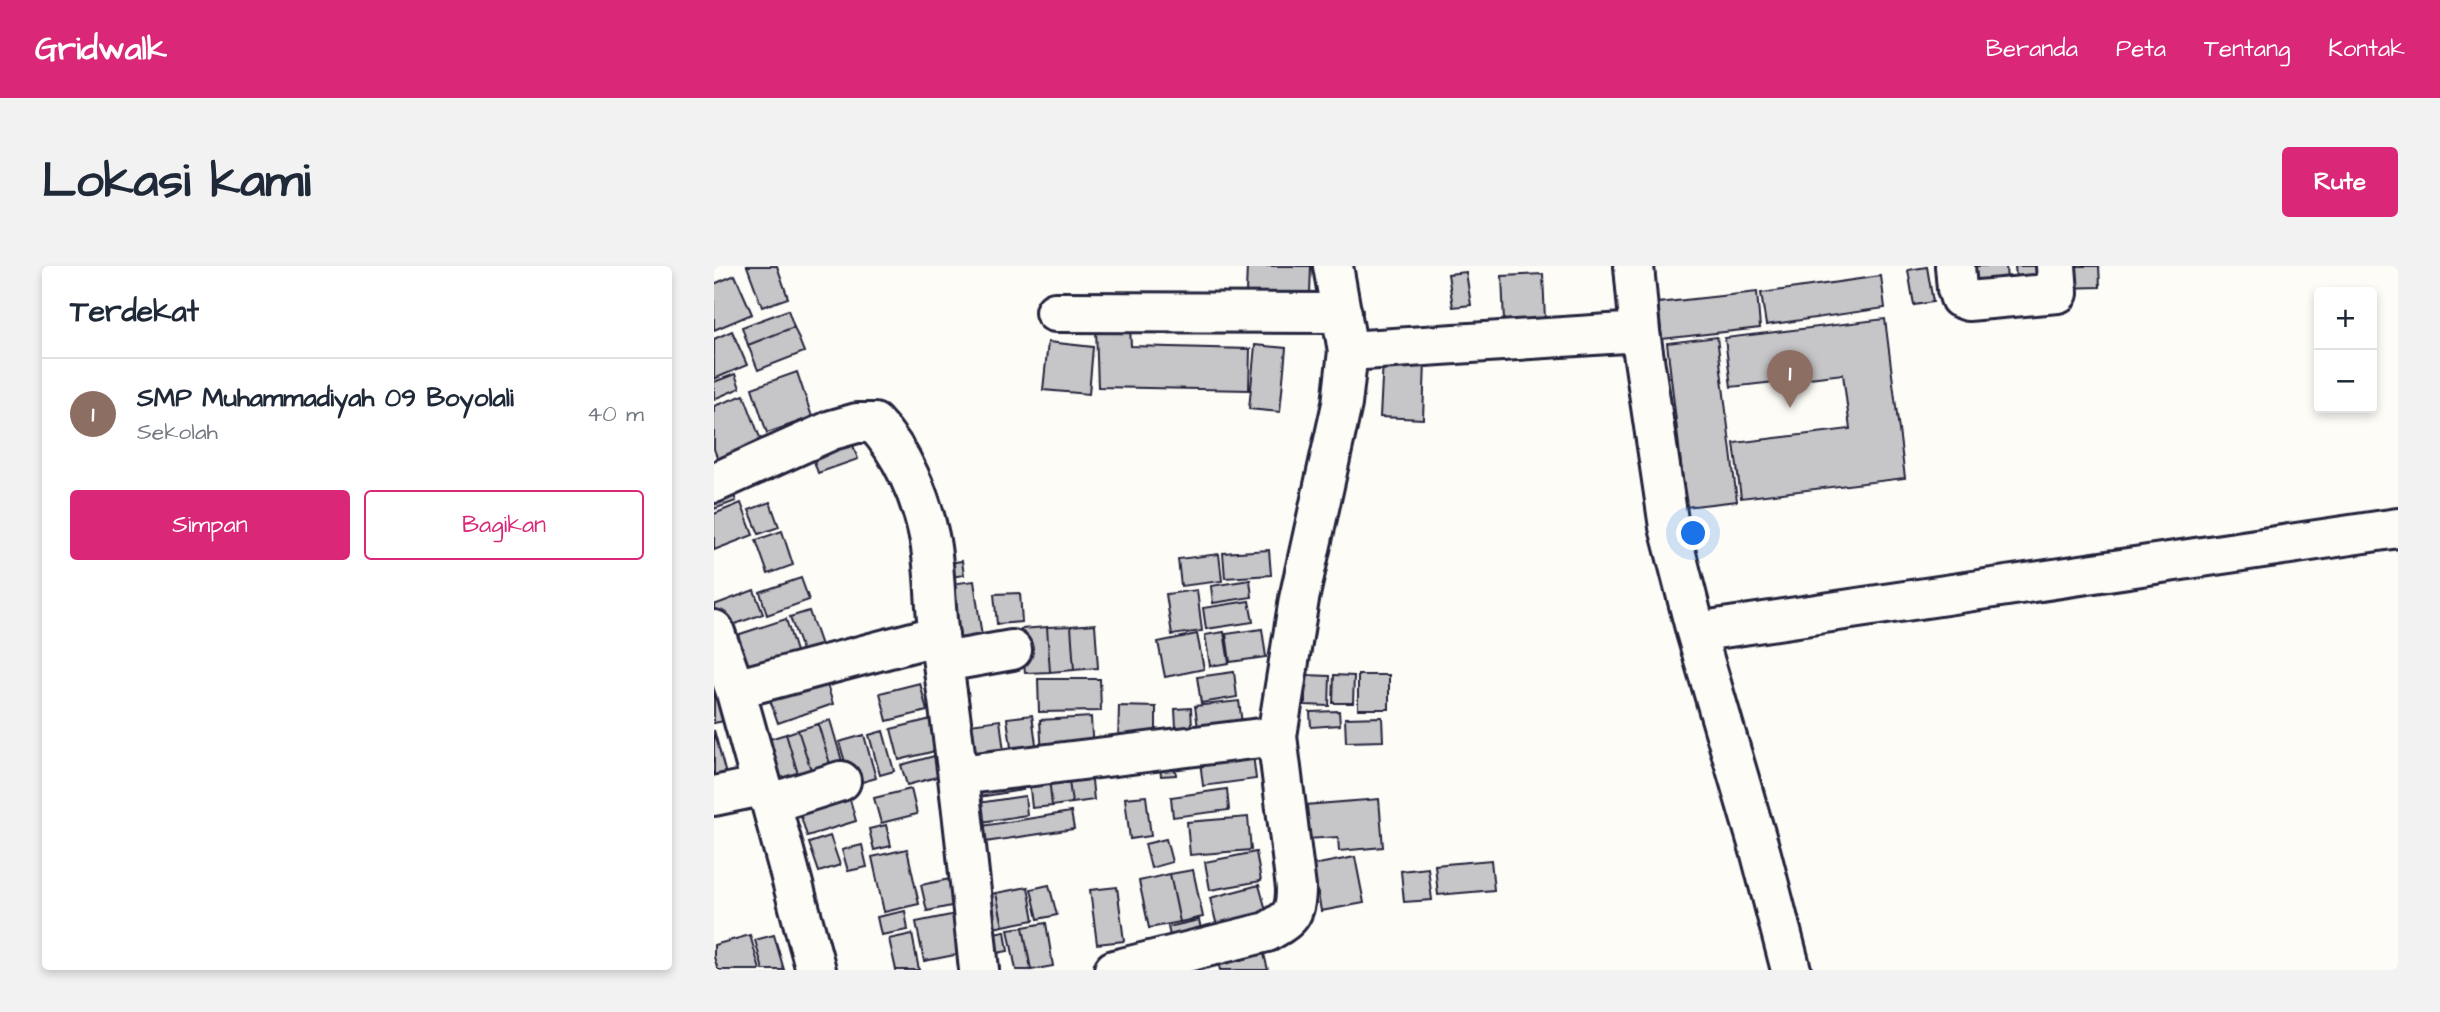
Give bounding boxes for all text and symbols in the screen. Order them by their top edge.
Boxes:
text: Gridwalk [35,26,167,72]
text: Beranda [1986,32,2078,66]
text: Peta [2116,32,2166,66]
text: Tentang [2204,32,2290,66]
text: Kontak [2328,32,2405,66]
button: Rute [2282,147,2398,217]
text: Lokasi kami [42,148,311,216]
map controls [2314,287,2377,413]
button: + [2314,287,2377,350]
text: Terdekat [70,291,199,333]
pin: 1 [1767,350,1813,408]
button: − [2314,350,2377,413]
text: SMP Muhammadiyah 09 Boyolali [137,380,514,416]
text: 1 [92,398,94,430]
text: 40 m [587,398,644,430]
text: Sekolah [137,416,218,448]
button: Simpan [70,490,350,560]
button: Bagikan [364,490,644,560]
your location [1676,516,1710,550]

